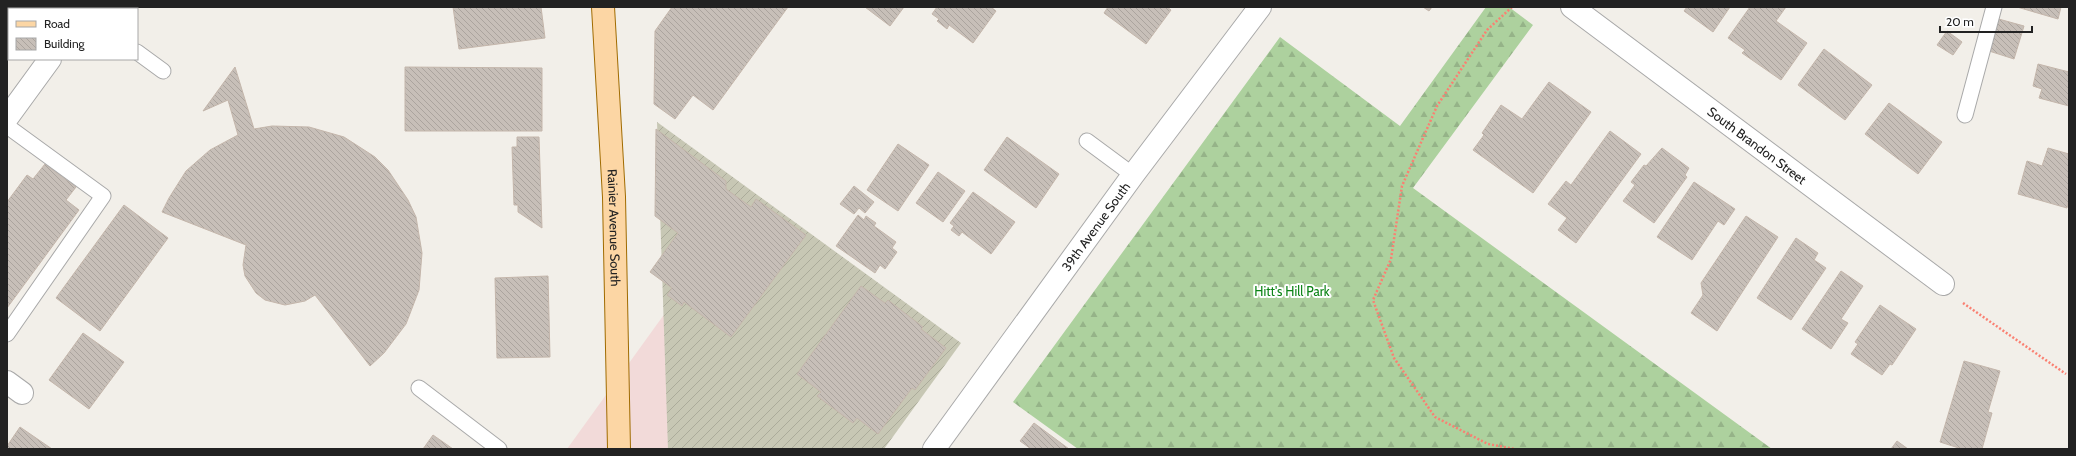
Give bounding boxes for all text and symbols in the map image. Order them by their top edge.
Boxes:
legend [8,8,138,60]
scale bar [1940,8,2032,34]
text: 20 m [1946,14,1974,29]
text: Road [44,16,70,31]
text: Building [44,36,86,51]
street label: South Brandon Street [1705,103,1810,188]
street label: Rainier Avenue South [604,168,624,287]
street label: 39th Avenue South [1058,179,1133,274]
park label: Hitt's Hill Park [1254,283,1330,299]

